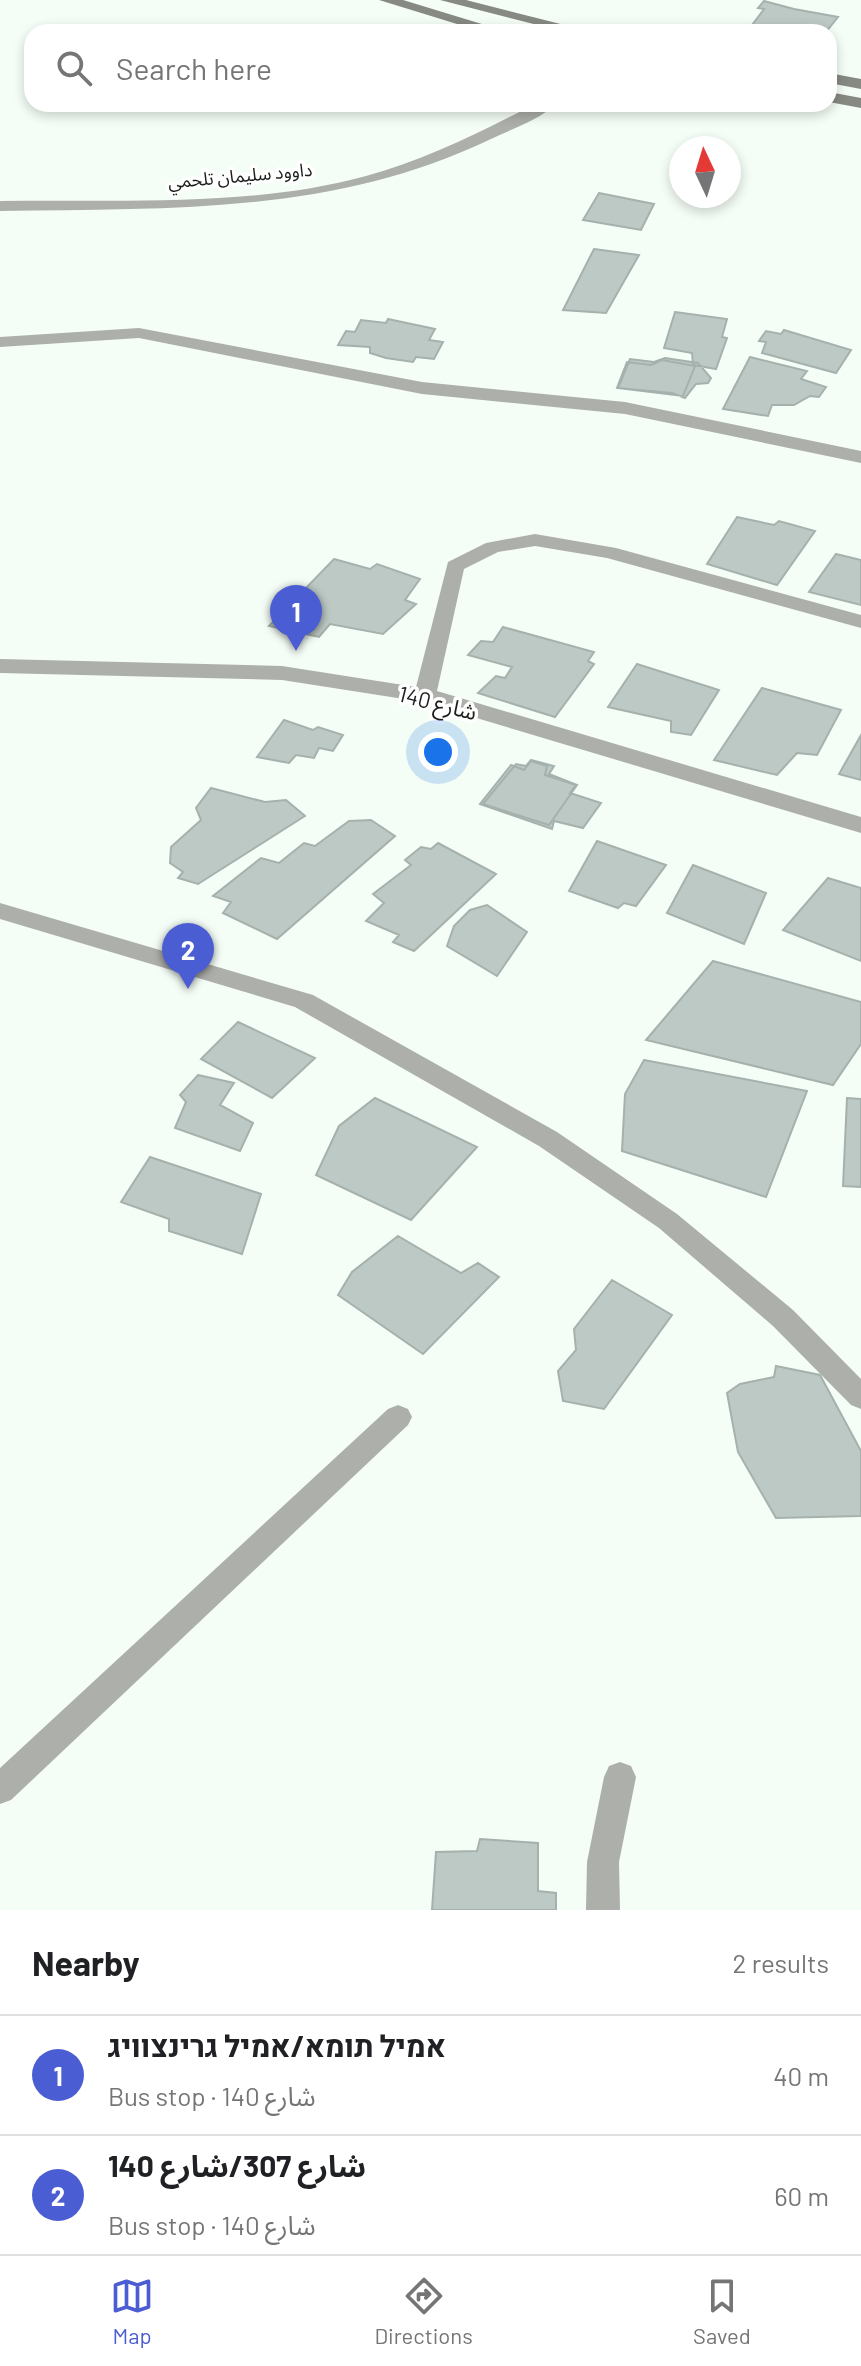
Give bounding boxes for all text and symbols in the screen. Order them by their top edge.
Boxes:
search box [24,24,837,112]
icon: search [52,46,96,90]
text: Search here [116,50,272,86]
north arrow [669,136,741,208]
street label: داوود سليمان تلحمي [167,158,313,195]
pin: 1 [270,585,322,651]
street label: شارع 140 [395,680,480,729]
your location [418,732,458,772]
pin: 2 [162,923,214,989]
text: Nearby [32,1942,140,1983]
text: 2 results [733,1947,829,1978]
text: אמיל תומא/אמיל גרינצוויג [108,2027,446,2063]
text: 1 [53,2060,63,2091]
text: 40 m [773,2060,829,2091]
text: Bus stop · شارع 140 [108,2080,316,2111]
text: شارع 307/شارع 140 [108,2147,366,2183]
text: 2 [51,2180,65,2211]
text: 60 m [774,2180,829,2211]
text: Bus stop · شارع 140 [108,2209,316,2240]
tab: Map [110,2274,154,2348]
tab: Directions [374,2274,473,2348]
tab: Saved [693,2274,751,2348]

